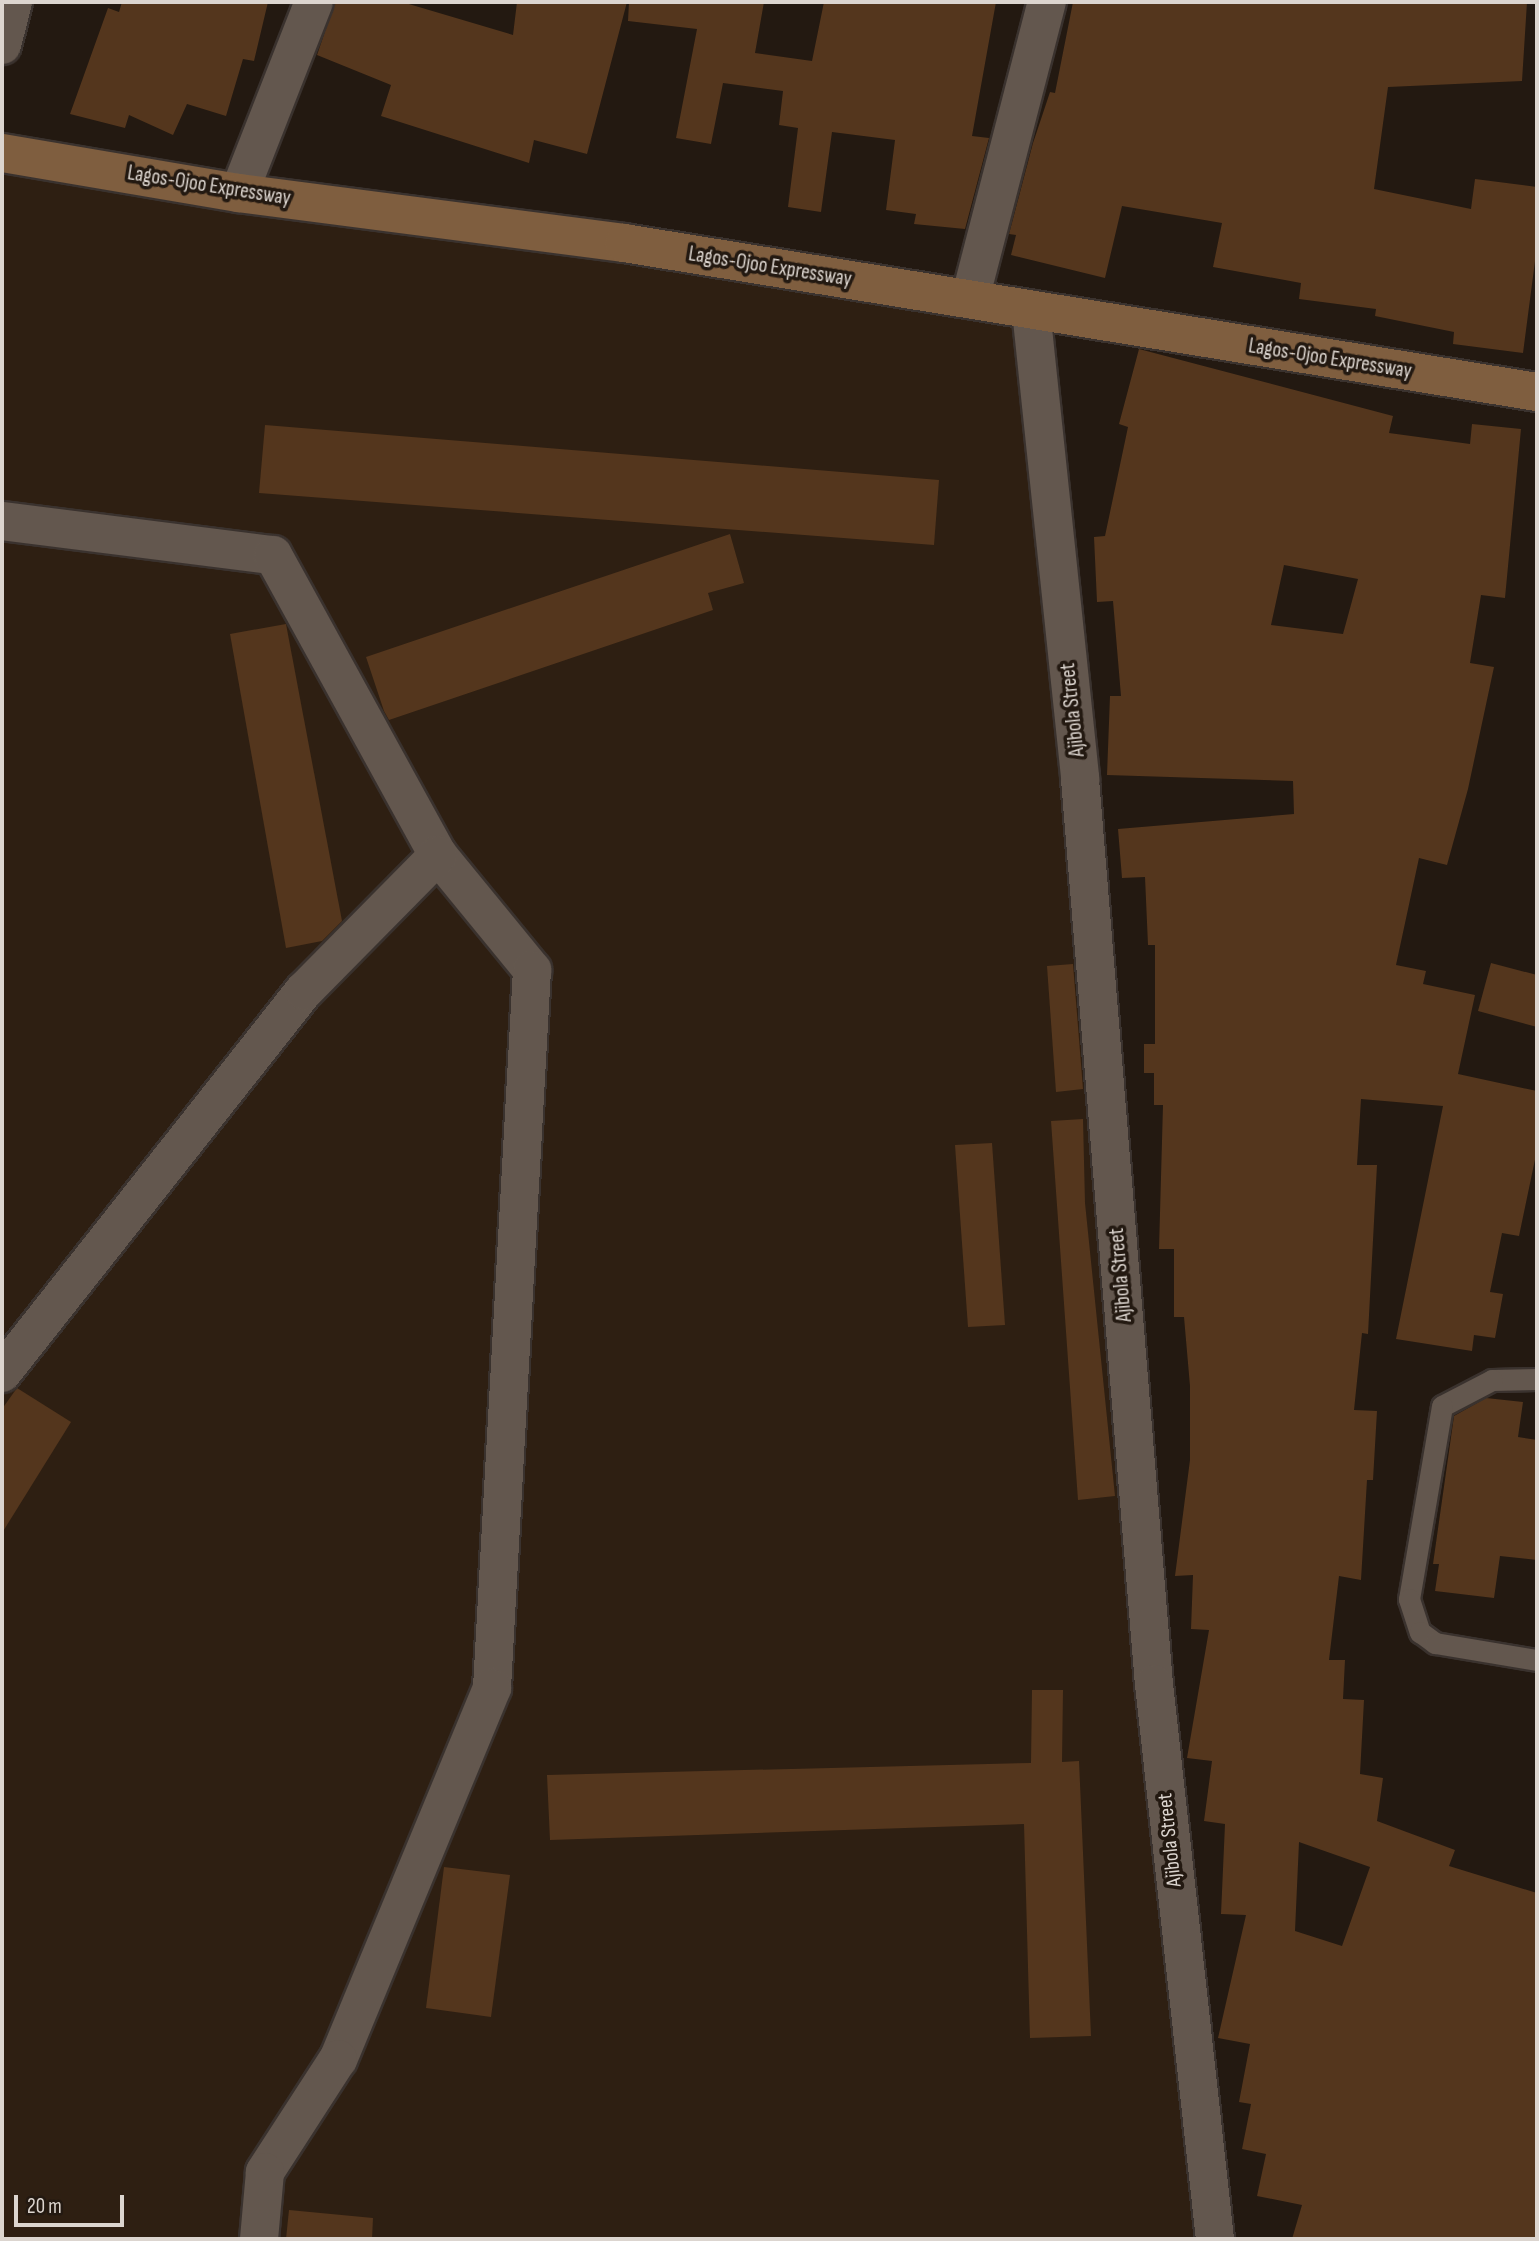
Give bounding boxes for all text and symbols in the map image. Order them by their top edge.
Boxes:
street label: Lagos-Ojoo Expressway [126,161,292,211]
street label: Lagos-Ojoo Expressway [687,242,853,292]
street label: Lagos-Ojoo Expressway [1247,334,1413,384]
street label: Ajibola Street [1056,662,1090,758]
street label: Ajibola Street [1104,1227,1138,1323]
street label: Ajibola Street [1153,1792,1187,1888]
scale bar [18,2182,128,2226]
text: 20 m [27,2194,62,2219]

